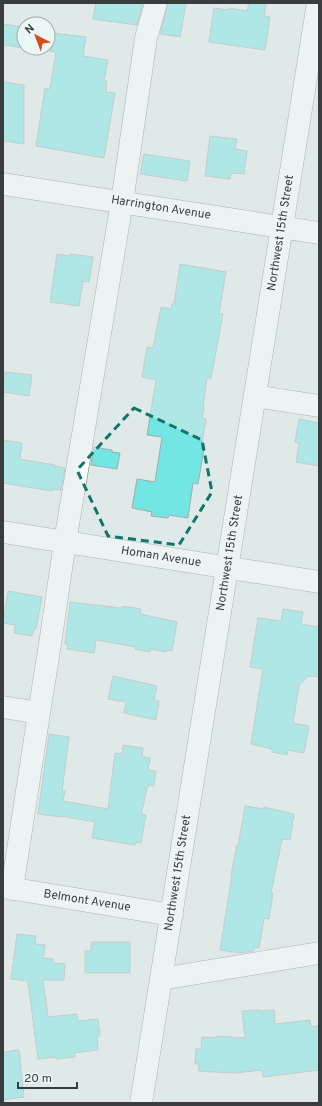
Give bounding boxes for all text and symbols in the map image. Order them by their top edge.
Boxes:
north arrow [16,16,56,56]
text: N [22,21,38,37]
street label: Northwest 15th Street [264,174,298,292]
street label: Harrington Avenue [110,192,212,224]
street label: Northwest 15th Street [213,494,247,612]
street label: Homan Avenue [120,543,202,571]
street label: Northwest 15th Street [161,814,195,932]
street label: Belmont Avenue [42,886,132,916]
scale bar [18,1064,77,1090]
text: 20 m [24,1071,52,1087]

